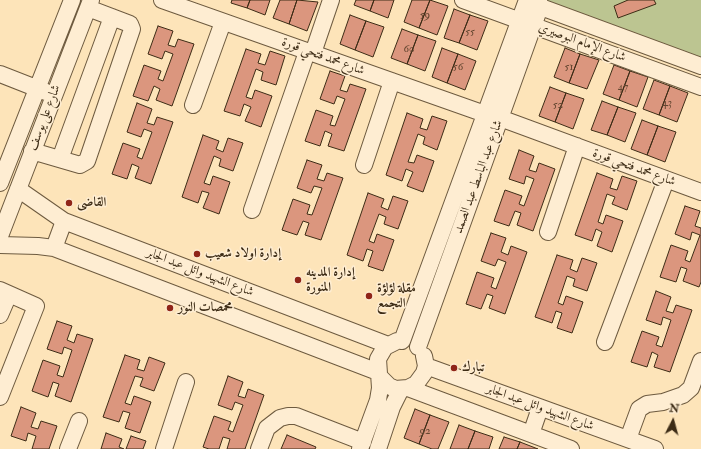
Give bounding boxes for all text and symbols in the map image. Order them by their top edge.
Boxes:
house number: 59 [420,9,430,23]
street label: شارع الإمام البوصيري [536,20,628,66]
house number: 55 [465,26,475,40]
street label: شارع محمد فتحي قورة [279,35,367,79]
house number: 60 [403,43,415,57]
house number: 56 [453,61,463,75]
house number: 51 [565,61,573,75]
house number: 47 [618,81,628,95]
street label: شارع على يوسف [25,83,65,153]
house number: 43 [662,97,672,111]
house number: 52 [553,99,563,113]
street label: شارع عبد الباسط عبد الصمد [451,118,507,236]
street label: شارع محمد فتحي قورة [590,146,678,190]
place label: القاضى [77,195,106,211]
marker: القاضى [64,198,74,208]
street label: شارع الشهيد وائل عبد الجابر [144,245,256,301]
place label: إدارة اولاد شعيب [205,246,281,262]
marker: إدارة اولاد شعيب [192,249,202,259]
place label: إدارة المدينه المنورة [306,265,355,296]
marker: إدارة المدينه المنورة [293,275,303,285]
place label: مقلة لؤلؤة التجمع [377,281,416,312]
marker: مقلة لؤلؤة التجمع [364,291,374,301]
place label: محمصات النور [178,300,233,316]
marker: محمصات النور [165,303,175,313]
place label: تبارك [462,360,485,376]
marker: تبارك [449,363,459,373]
street label: شارع الشهيد وائل عبد الجابر [484,381,596,435]
north arrow [653,401,693,441]
text: N [669,402,680,416]
house number: 92 [419,425,431,439]

